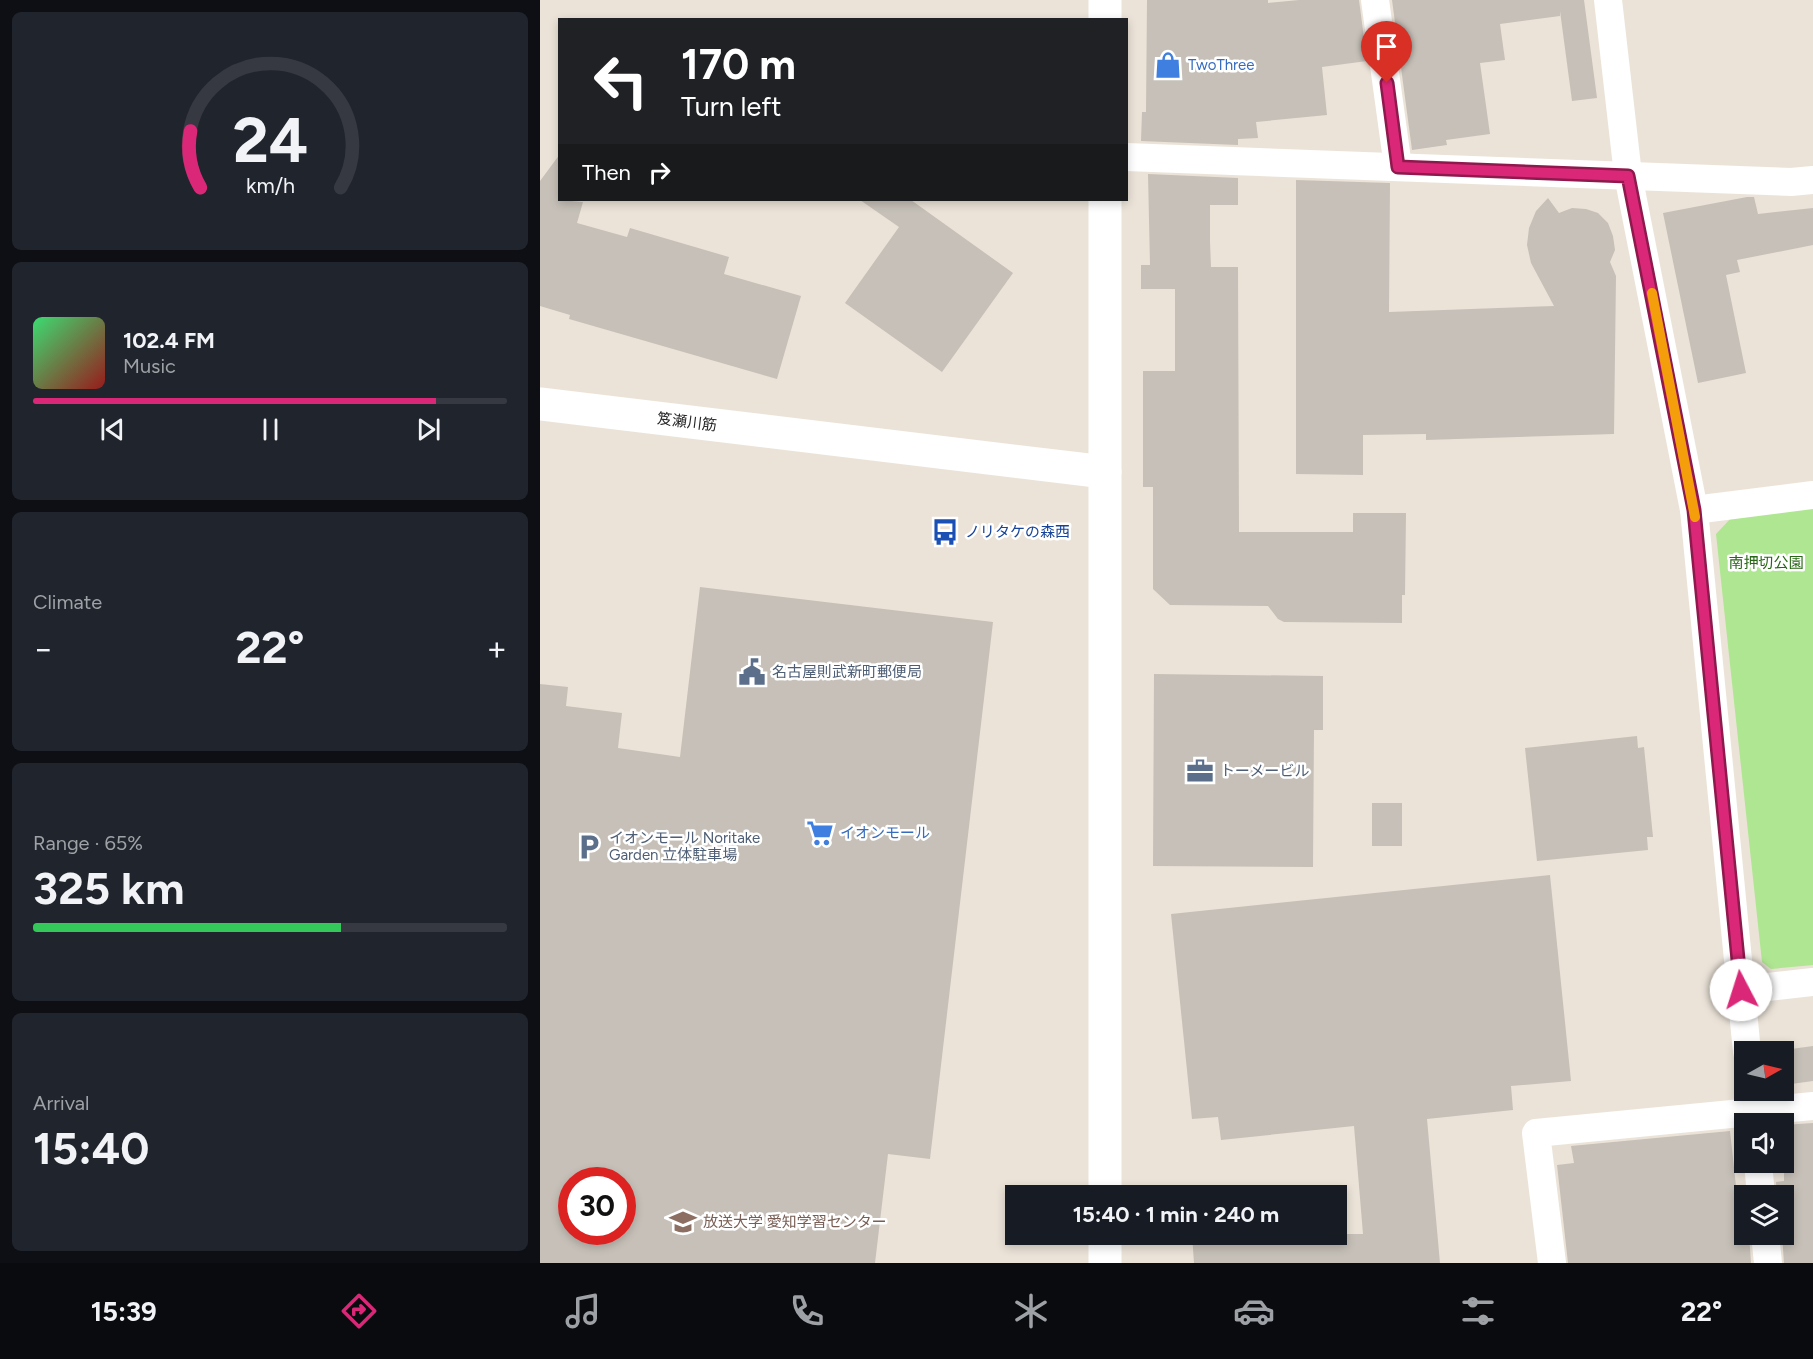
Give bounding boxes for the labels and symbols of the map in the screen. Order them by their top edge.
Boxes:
pin [1361,21,1412,83]
shop icon: TwoThree [1153,50,1183,80]
place label: TwoThree [1188,56,1255,74]
street label: 笈瀬川筋 [656,409,718,435]
bus stop icon: ノリタケの森西 [930,517,960,547]
place label: ノリタケの森西 [965,523,1070,541]
park label: 南押切公園 [1728,554,1804,572]
public building icon: 名古屋則武新町郵便局 [737,657,767,687]
place label: 名古屋則武新町郵便局 [772,663,922,681]
office icon: トーメービル [1185,756,1215,786]
place label: トーメービル [1220,762,1309,780]
supermarket icon: イオンモール [805,818,835,848]
place label: イオンモール [840,824,930,842]
place label: イオンモール Noritake Garden 立体駐車場 [609,829,760,864]
parking icon: イオンモール Noritake Garden 立体駐車場 [574,832,604,862]
position arrow [1709,958,1773,1022]
north arrow [1734,1041,1794,1101]
speed limit sign: 30 [558,1167,636,1245]
school or university icon: 放送大学 愛知学習センター [668,1207,698,1237]
place label: 放送大学 愛知学習センター [703,1213,887,1231]

